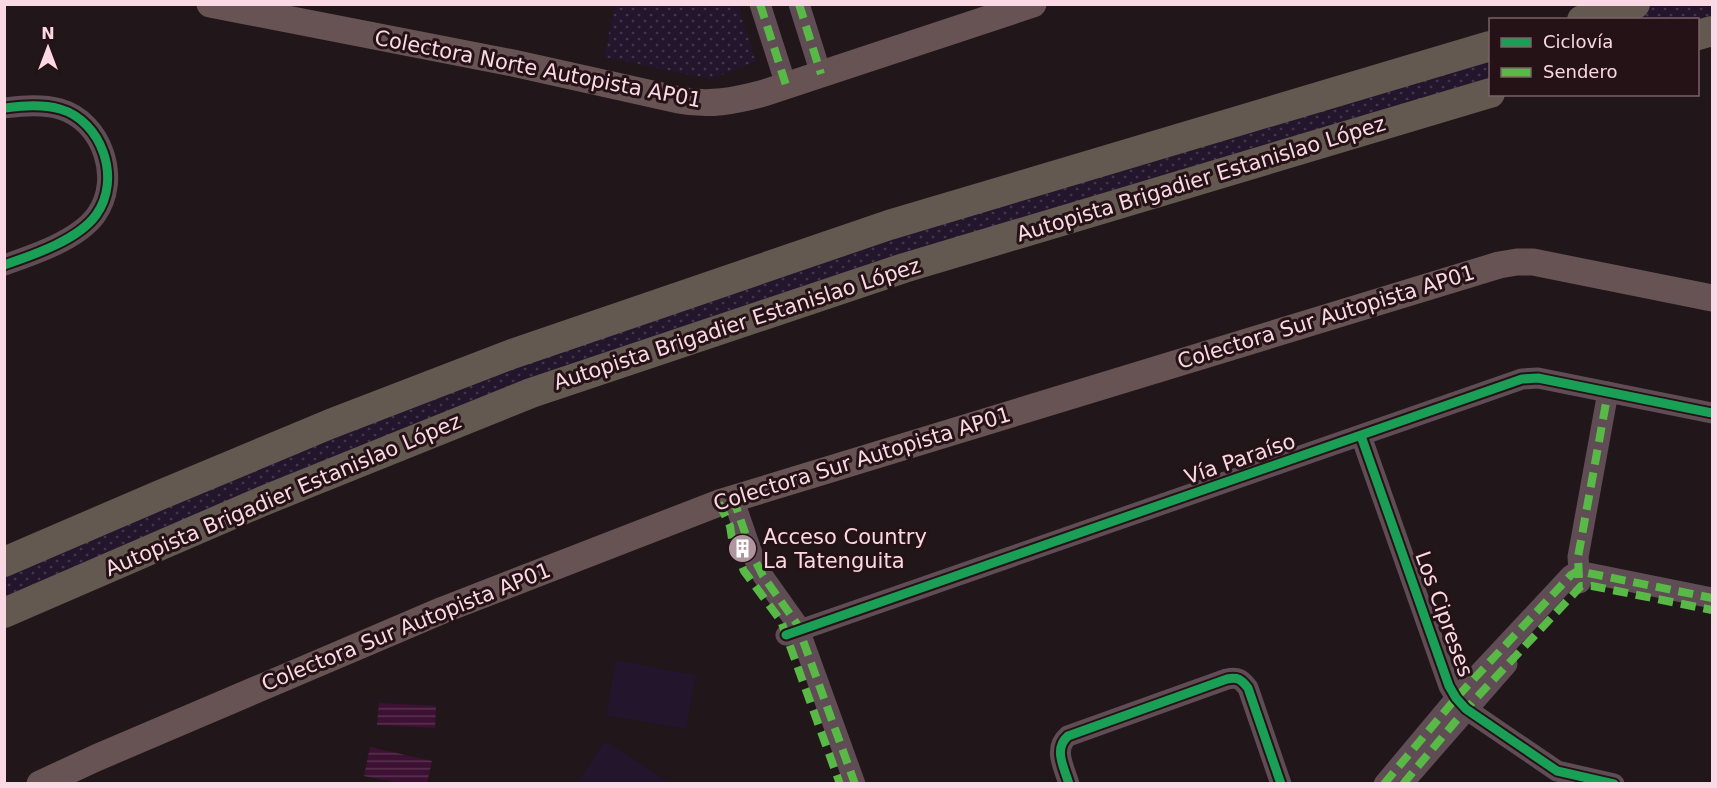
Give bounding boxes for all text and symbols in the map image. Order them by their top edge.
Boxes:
north arrow [18,18,78,78]
legend [1489,18,1699,96]
text: N [41,24,55,43]
street label: Colectora Norte Autopista AP01 [373,25,703,113]
text: Ciclovía [1543,31,1613,52]
text: Sendero [1543,61,1617,82]
street label: Autopista Brigadier Estanislao López [1014,111,1388,247]
street label: Autopista Brigadier Estanislao López [551,253,923,395]
street label: Colectora Sur Autopista AP01 [1175,260,1477,374]
street label: Colectora Sur Autopista AP01 [711,402,1013,516]
street label: Autopista Brigadier Estanislao López [101,409,465,581]
street label: Vía Paraíso [1182,429,1298,489]
place label: Acceso Country La Tatenguita [763,525,927,573]
building icon: Acceso Country La Tatenguita [726,533,758,565]
street label: Los Cipreses [1410,548,1478,680]
street label: Colectora Sur Autopista AP01 [258,558,554,696]

